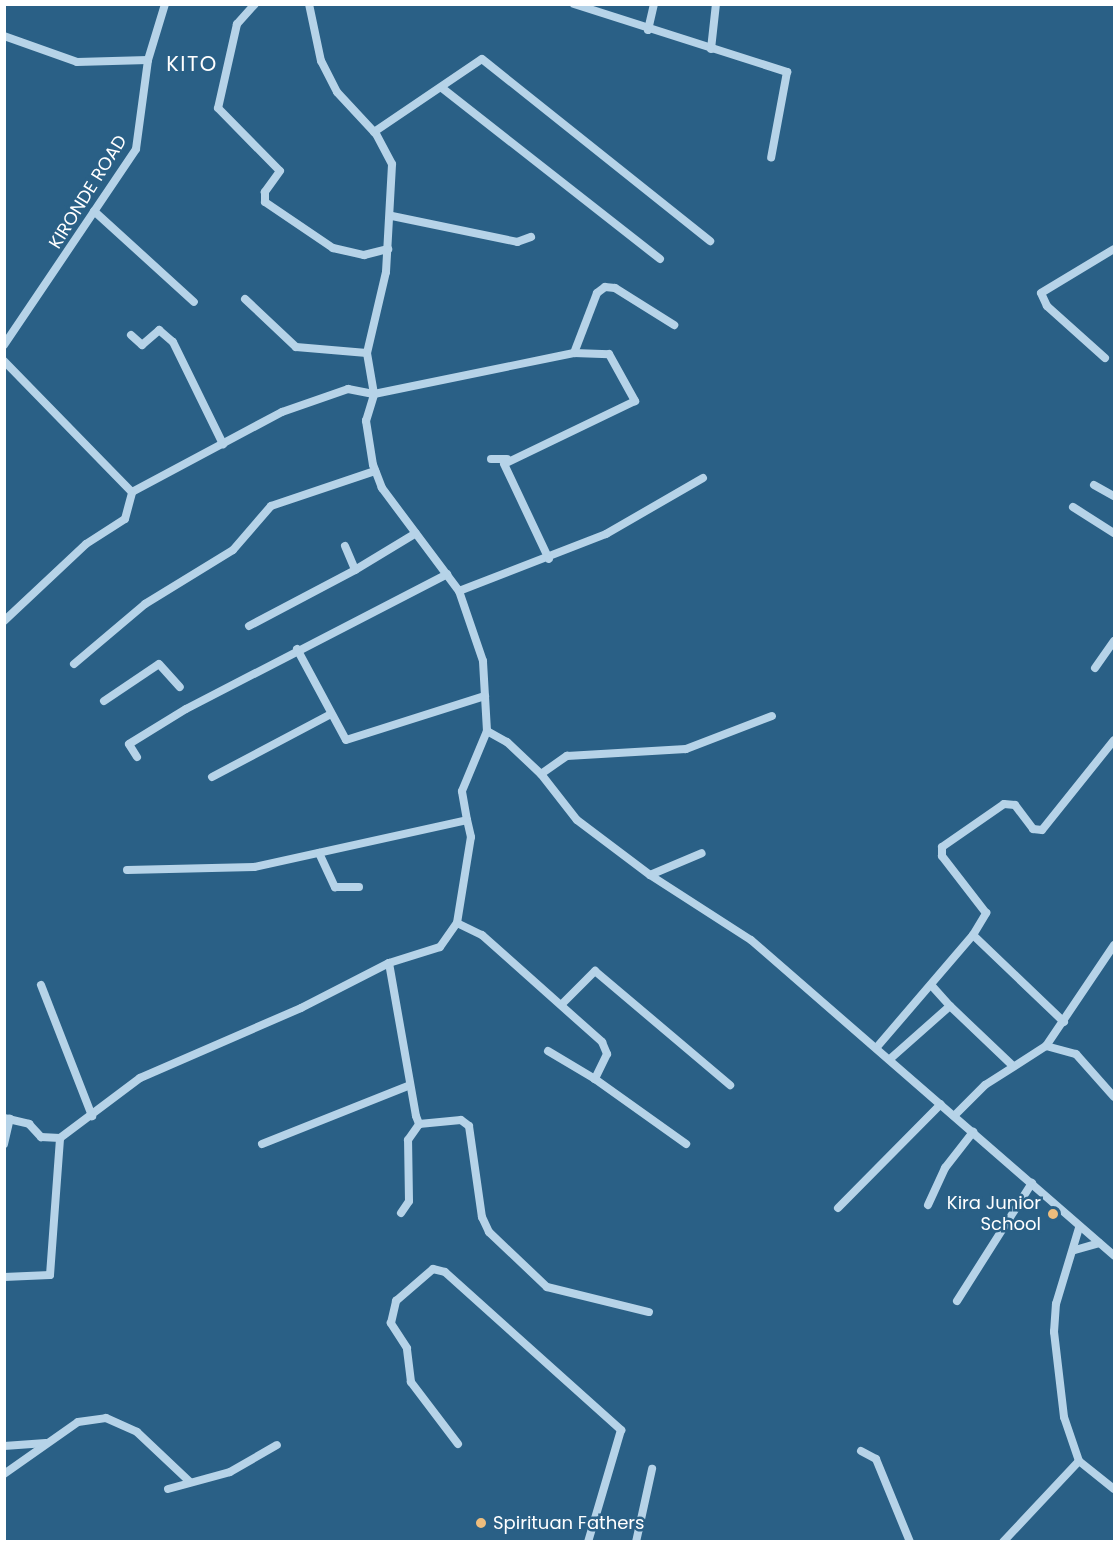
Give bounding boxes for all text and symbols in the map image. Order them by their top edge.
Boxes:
district label: KITO [166,51,218,77]
street label: KIRONDE ROAD [44,131,132,253]
place label: Kira Junior School [947,1193,1041,1236]
marker: Kira Junior School [1046,1207,1060,1221]
place label: Spirituan Fathers [493,1512,644,1534]
marker: Spirituan Fathers [474,1516,488,1530]

